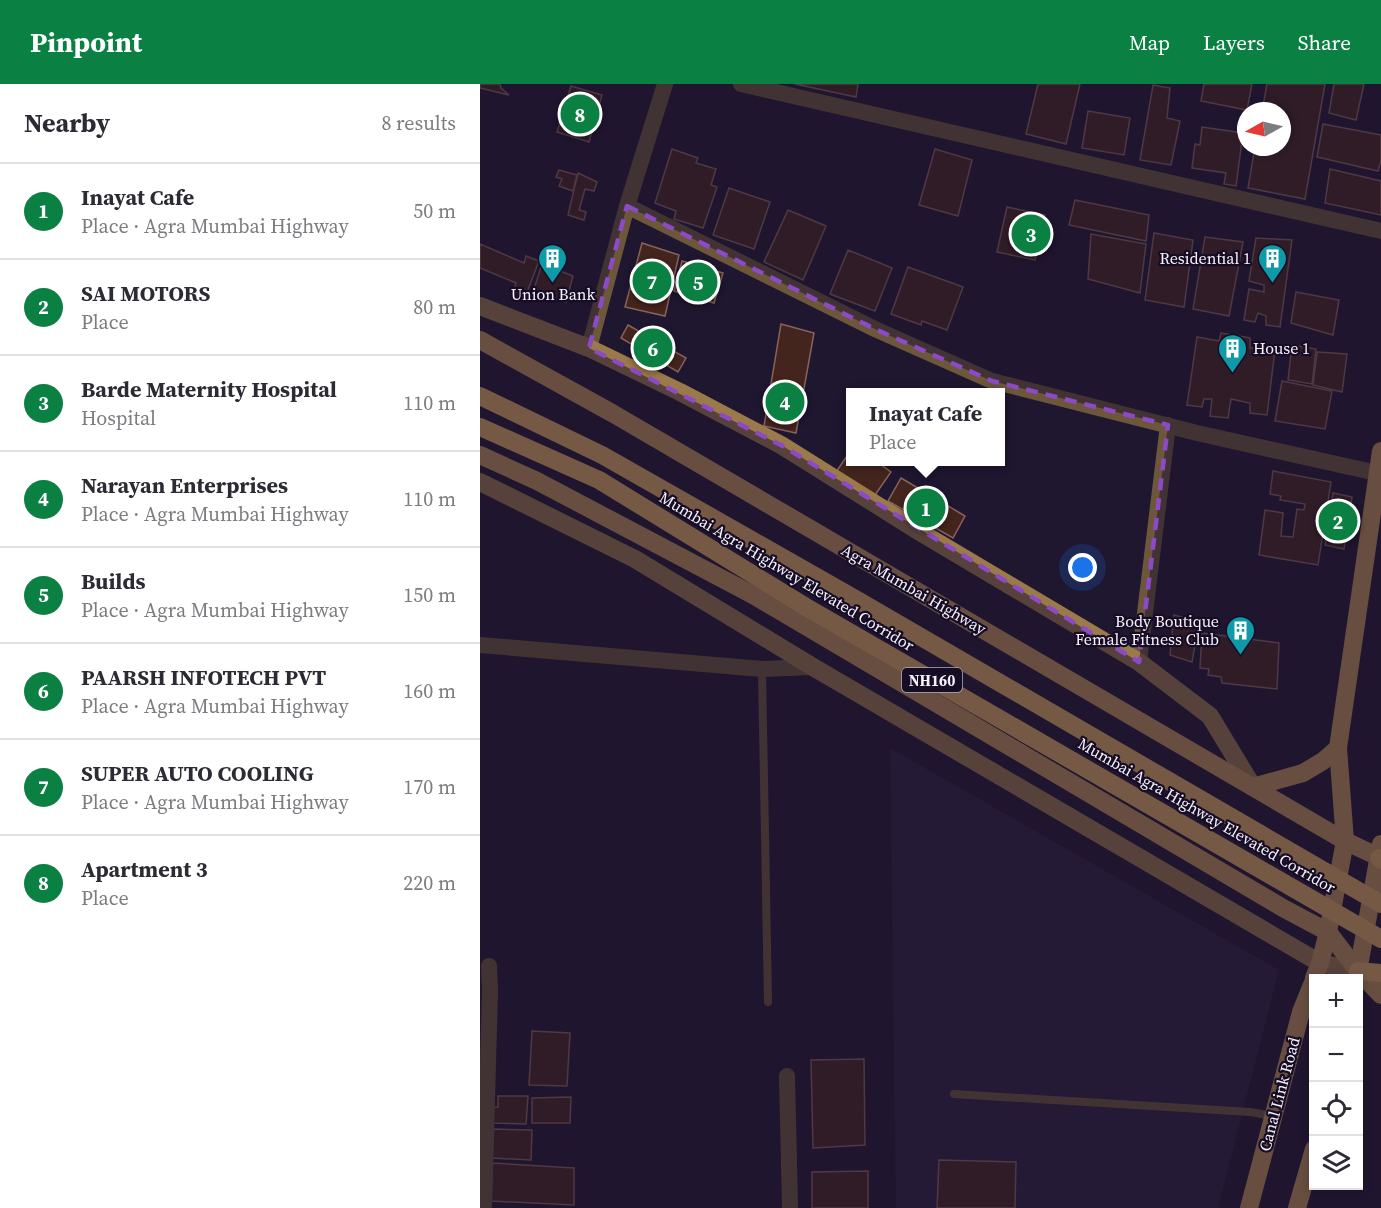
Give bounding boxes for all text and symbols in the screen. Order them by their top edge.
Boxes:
text: Pinpoint [30,23,142,61]
text: Map [1129,28,1170,57]
text: Layers [1203,28,1265,57]
text: Share [1298,28,1351,57]
pin: 8 [560,92,600,136]
north arrow [1237,102,1291,156]
text: Nearby [24,105,110,141]
text: 8 results [381,109,456,137]
text: Inayat Cafe [81,182,194,212]
text: 1 [38,197,49,225]
text: 50 m [413,197,456,225]
text: Place · Agra Mumbai Highway [81,212,349,240]
pin: 3 [1012,212,1050,256]
building icon: Union Bank [537,242,569,284]
building icon: Residential 1 [1256,242,1288,284]
place label: Residential 1 [1159,247,1251,269]
pin: 7 [632,258,672,304]
pin: 5 [678,260,718,304]
text: SAI MOTORS [81,278,210,308]
place label: Union Bank [511,283,595,305]
text: 2 [38,293,49,321]
text: 80 m [413,293,456,321]
text: Place [81,308,129,336]
pin: 6 [634,326,672,370]
building icon: House 1 [1216,332,1248,374]
place label: House 1 [1253,337,1310,359]
text: Barde Maternity Hospital [81,374,337,404]
pin: 4 [766,380,804,424]
popup [846,388,1005,466]
text: 3 [38,389,49,417]
text: 110 m [403,389,456,417]
text: Inayat Cafe [869,398,982,428]
text: Hospital [81,404,156,432]
text: Place [869,428,917,456]
text: Narayan Enterprises [81,470,288,500]
text: 4 [38,485,49,513]
text: 110 m [403,485,456,513]
street label: Mumbai Agra Highway Elevated Corridor [655,486,919,656]
pin: 1 [906,486,946,530]
pin: 2 [1318,498,1358,544]
text: Place · Agra Mumbai Highway [81,500,349,528]
street label: Agra Mumbai Highway [838,539,991,640]
your location [1068,553,1097,582]
text: Builds [81,566,146,596]
text: 5 [38,581,49,609]
text: 150 m [403,581,456,609]
text: Place · Agra Mumbai Highway [81,596,349,624]
place label: Body Boutique Female Fitness Club [1075,610,1219,650]
building icon: Body Boutique Female Fitness Club [1224,614,1256,656]
text: PAARSH INFOTECH PVT [81,662,326,692]
road number: NH160 [902,668,962,692]
text: 6 [38,677,49,705]
text: 160 m [403,677,456,705]
text: Place · Agra Mumbai Highway [81,692,349,720]
street label: Mumbai Agra Highway Elevated Corridor [1074,732,1340,898]
text: SUPER AUTO COOLING [81,758,313,788]
text: 7 [38,773,49,801]
text: 170 m [403,773,456,801]
text: Place · Agra Mumbai Highway [81,788,349,816]
text: Apartment 3 [81,854,208,884]
text: 8 [38,869,49,897]
text: 220 m [403,869,456,897]
text: Place [81,884,129,912]
map controls [1309,974,1363,1190]
button: + [1309,974,1363,1028]
button: − [1309,1028,1363,1082]
street label: Canal Link Road [1253,1035,1305,1153]
button: locate [1309,1082,1363,1136]
button: layers [1309,1136,1363,1190]

